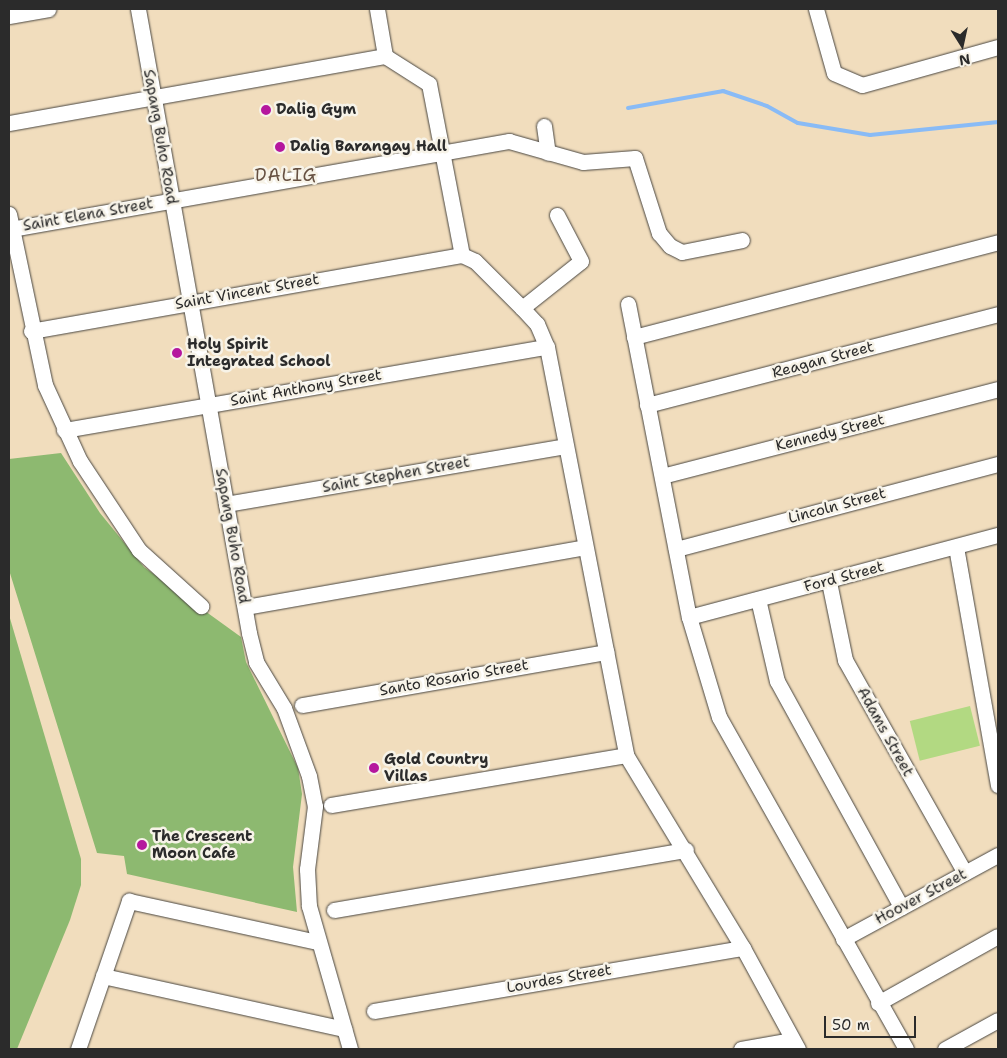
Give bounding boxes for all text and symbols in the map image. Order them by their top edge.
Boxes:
north arrow [937,20,987,70]
text: N [958,50,972,70]
street label: Sapang Buho Road [139,68,181,206]
place label: Dalig Gym [276,101,356,119]
marker: Dalig Gym [260,104,272,116]
place label: Dalig Barangay Hall [290,138,447,156]
marker: Dalig Barangay Hall [274,141,286,153]
district label: DALIG [254,164,318,186]
street label: Saint Elena Street [22,195,154,235]
street label: Saint Vincent Street [174,270,320,314]
place label: Holy Spirit Integrated School [187,335,331,370]
street label: Reagan Street [770,338,876,382]
marker: Holy Spirit Integrated School [171,347,183,359]
street label: Saint Anthony Street [229,366,383,410]
street label: Kennedy Street [774,411,886,455]
street label: Saint Stephen Street [321,453,471,497]
street label: Sapang Buho Road [211,467,253,605]
street label: Lincoln Street [786,484,888,528]
street label: Ford Street [802,558,886,596]
street label: Santo Rosario Street [378,656,530,700]
street label: Adams Street [853,684,917,780]
place label: Gold Country Villas [384,750,488,785]
marker: Gold Country Villas [368,762,380,774]
place label: The Crescent Moon Cafe [152,827,252,862]
marker: The Crescent Moon Cafe [136,839,148,851]
street label: Hoover Street [872,865,970,929]
street label: Lourdes Street [505,961,613,997]
scale bar [827,1006,920,1038]
text: 50 m [832,1015,870,1035]

